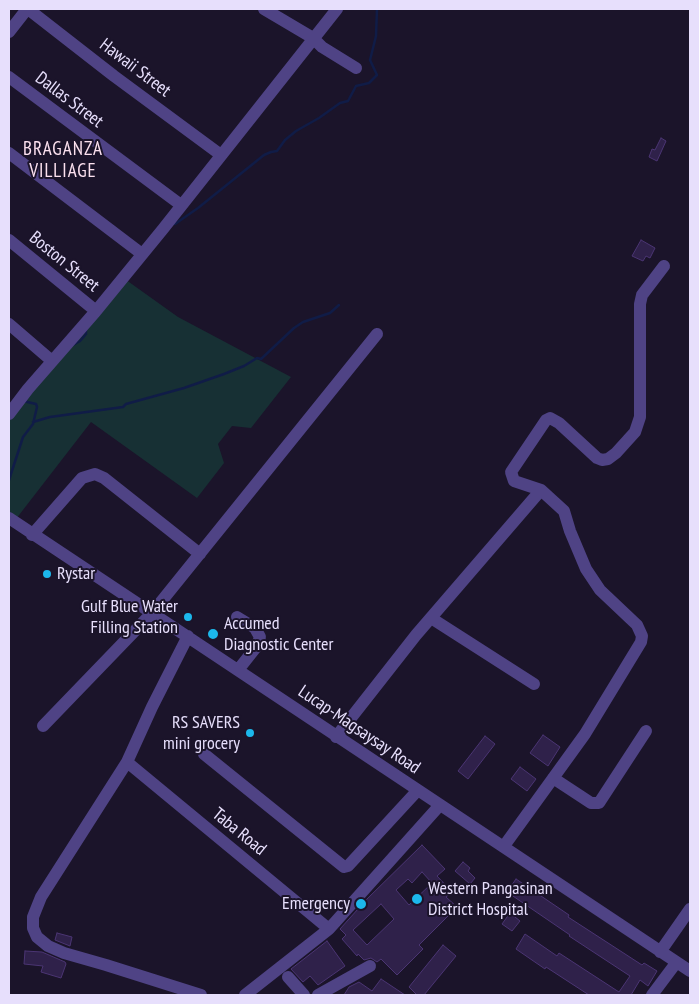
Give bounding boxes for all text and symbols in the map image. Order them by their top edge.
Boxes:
street label: Hawaii Street [95,34,175,102]
street label: Dallas Street [31,67,107,133]
district label: BRAGANZA VILLIAGE [22,139,104,183]
street label: Boston Street [25,227,103,297]
place label: Rystar [57,563,95,585]
marker: Rystar [41,568,53,580]
place label: Gulf Blue Water Filling Station [81,596,178,638]
marker: Gulf Blue Water Filling Station [182,611,194,623]
place label: Accumed Diagnostic Center [224,613,333,656]
marker: Accumed Diagnostic Center [206,627,220,641]
street label: Lucap-Magsaysay Road [294,681,424,779]
place label: RS SAVERS mini grocery [163,712,240,754]
marker: RS SAVERS mini grocery [244,727,256,739]
street label: Taba Road [208,804,270,860]
place label: Western Pangasinan District Hospital [428,878,553,921]
marker: Western Pangasinan District Hospital [410,892,424,906]
place label: Emergency [282,893,350,915]
marker: Emergency [354,897,368,911]

